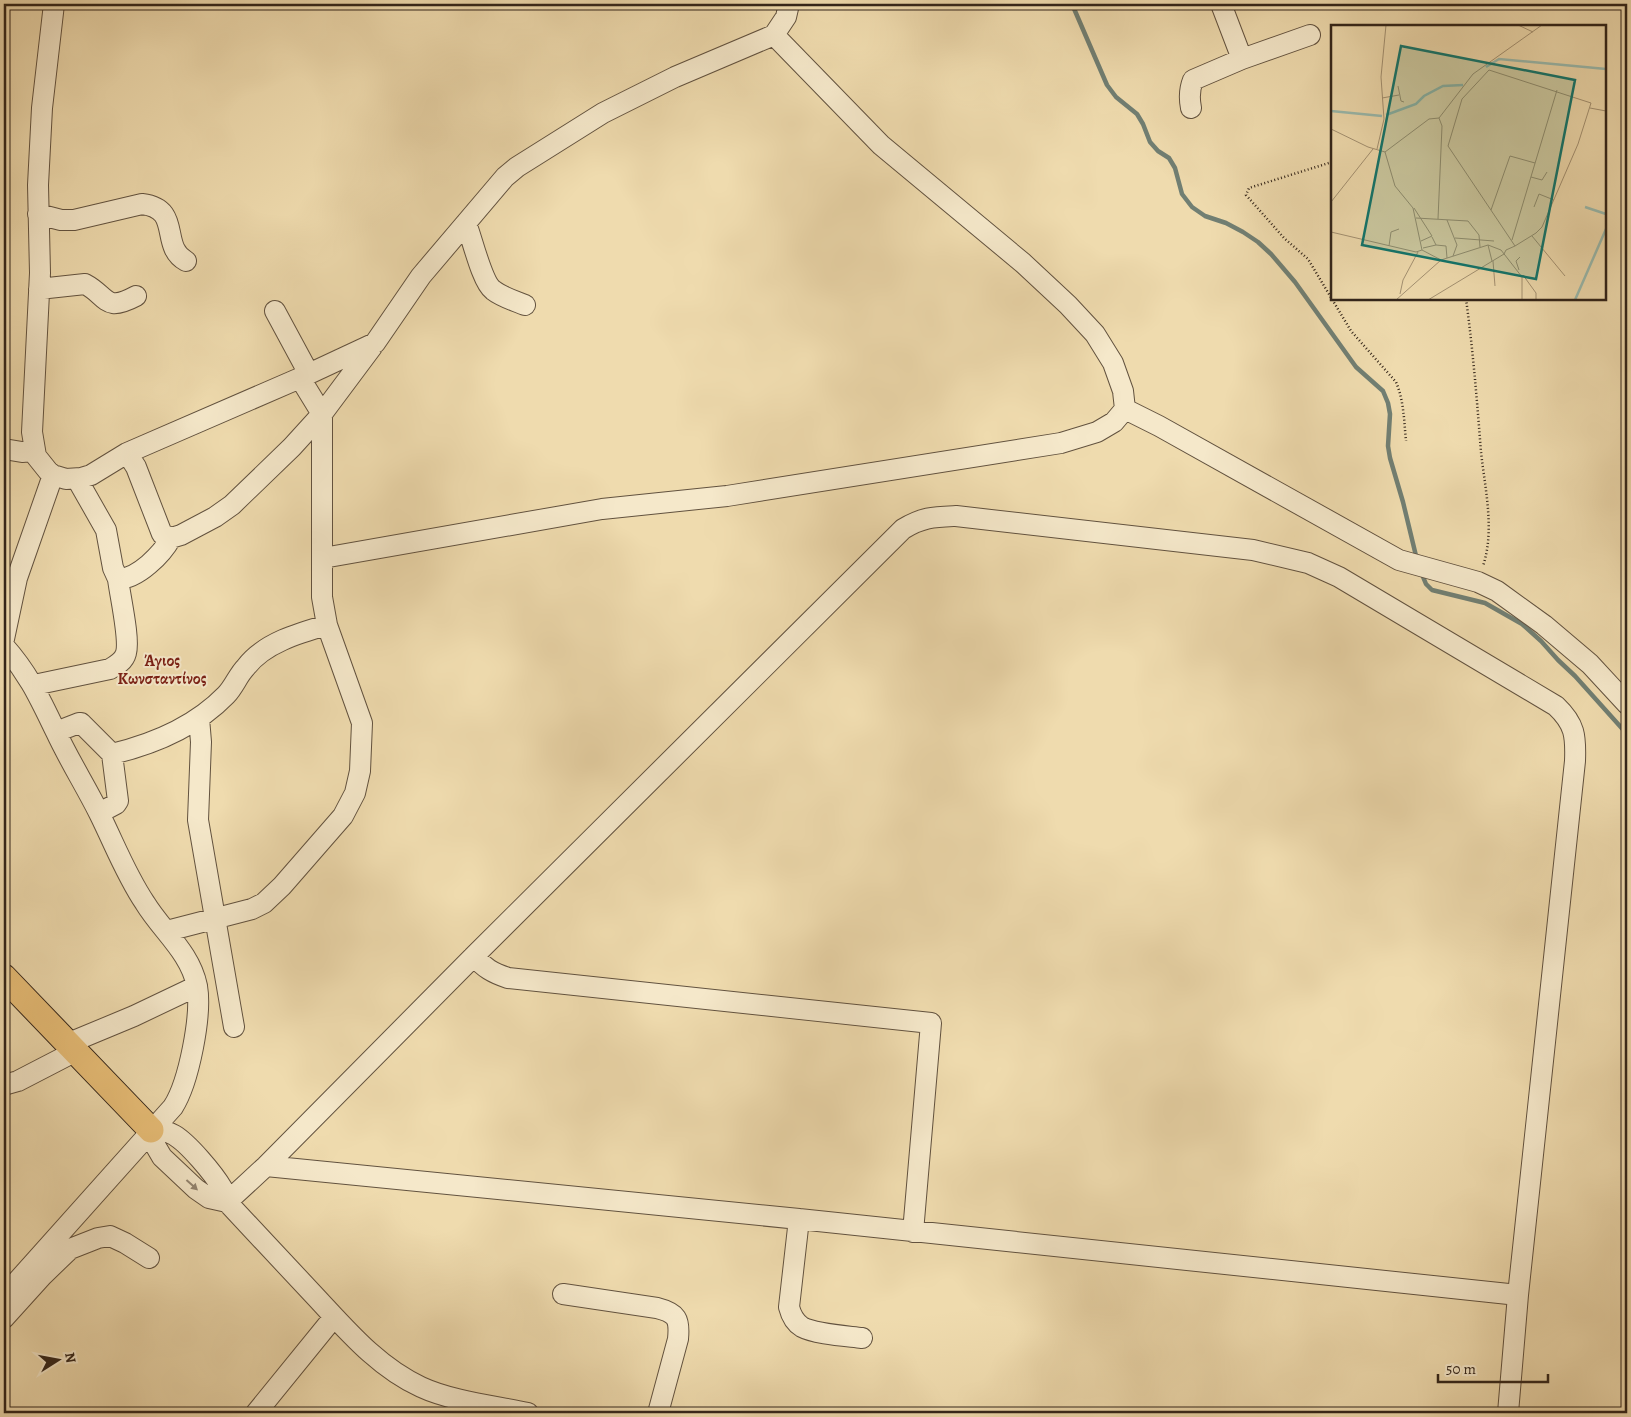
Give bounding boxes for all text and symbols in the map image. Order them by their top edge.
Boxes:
inset map [1331,25,1606,300]
district label: Άγιος Κωνσταντίνος [118,650,207,690]
one-way arrow [185,1179,197,1191]
north arrow [32,1334,82,1384]
text: N [60,1351,81,1364]
scale bar [1438,1352,1548,1384]
text: 50 m [1446,1359,1476,1379]

